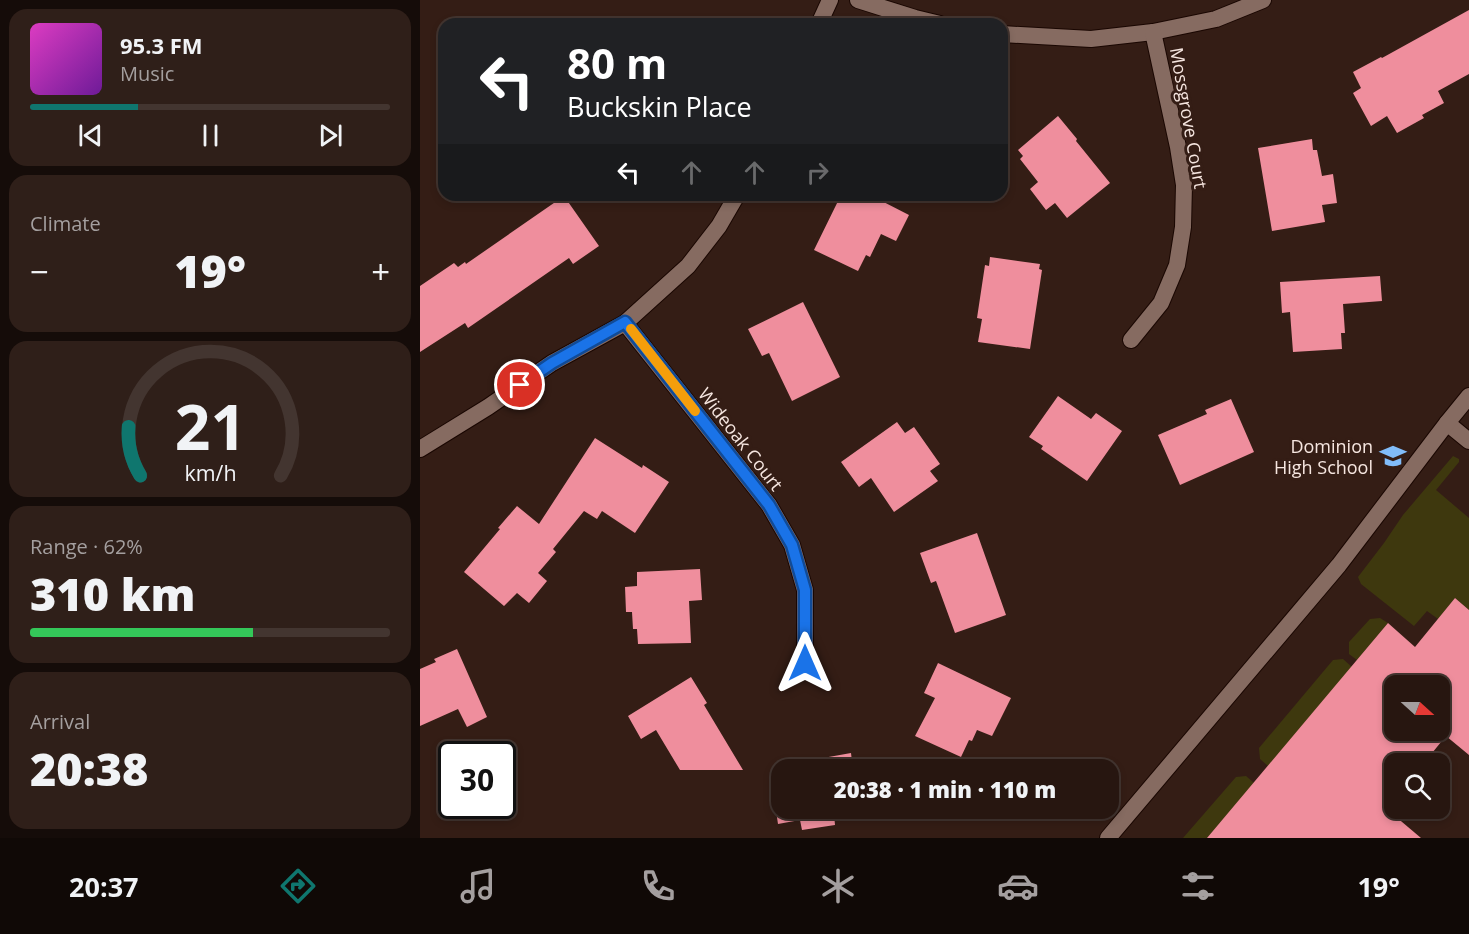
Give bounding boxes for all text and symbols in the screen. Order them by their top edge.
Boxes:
text: 95.3 FM [120,30,203,60]
text: 80 m [567,34,667,91]
icon: left [468,42,546,120]
street label: Mossgrove Court [1165,46,1213,190]
text: Music [120,60,174,87]
text: Buckskin Place [567,88,752,125]
icon: previous [74,119,107,152]
icon: pause [194,119,227,152]
icon: next [314,119,347,152]
icon: left [612,156,645,189]
icon: ahead [675,156,708,189]
icon: ahead [738,156,771,189]
icon: right [801,156,834,189]
text: Climate [30,210,101,237]
text: 19° [174,240,246,301]
text: − [30,249,49,294]
text: + [371,249,390,294]
pin [494,359,545,410]
icon: arrive [503,368,536,401]
text: 21 [174,383,246,468]
street label: Wideoak Court [693,383,789,495]
place label: Dominion High School [1274,434,1373,479]
school or university icon: Dominion High School [1378,441,1408,471]
text: km/h [184,458,236,487]
text: Range · 62% [30,533,143,560]
text: 310 km [30,563,195,624]
position arrow [773,631,837,695]
north arrow [1384,675,1450,741]
map controls [1384,675,1450,819]
text: Arrival [30,708,90,735]
text: 20:38 [30,738,148,799]
speed limit sign: 30 [438,741,516,819]
button: search [1384,753,1450,819]
text: 20:38 · 1 min · 110 m [834,774,1056,804]
icon: directions [277,865,319,907]
icon: music [457,865,499,907]
icon: phone [637,865,679,907]
icon: climate [817,865,859,907]
icon: car [997,865,1039,907]
icon: filters [1177,865,1219,907]
text: 20:37 [69,868,139,905]
text: 19° [1357,868,1400,905]

